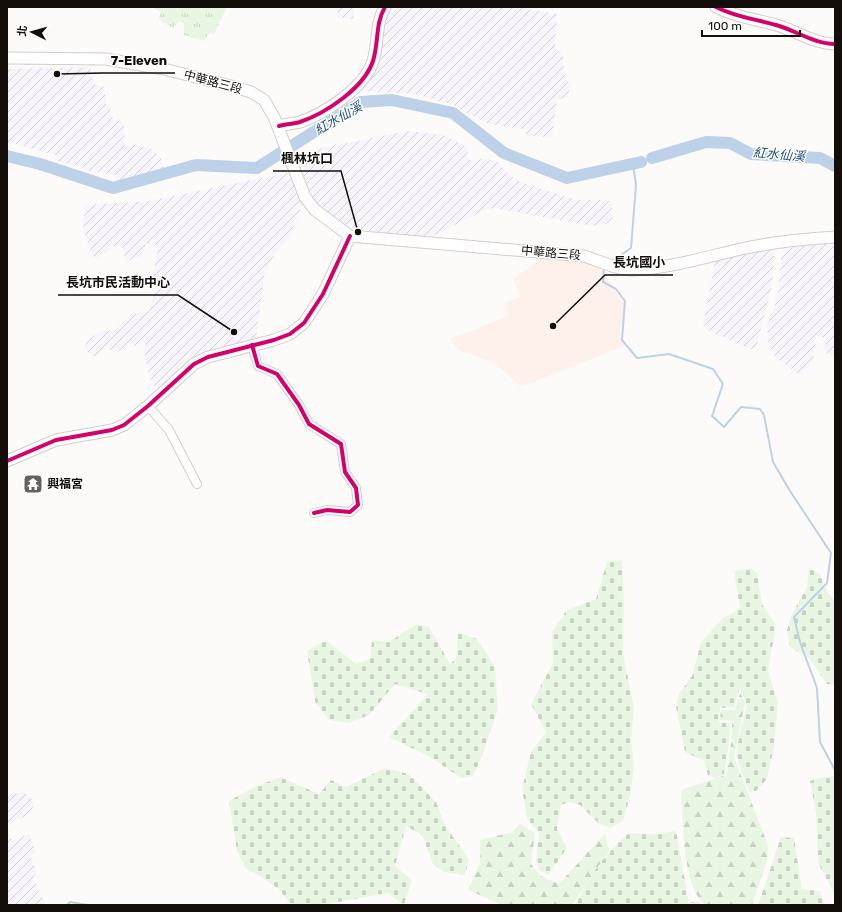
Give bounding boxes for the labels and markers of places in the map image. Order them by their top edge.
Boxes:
callout: 7-Eleven [103,48,175,73]
callout: 楓林坑口 [273,146,341,171]
callout: 長坑國小 [605,250,673,275]
callout: 長坑市民活動中心 [58,270,178,295]
temple icon: 興福宮 [22,473,44,495]
place label: 興福宮 [47,477,83,491]

